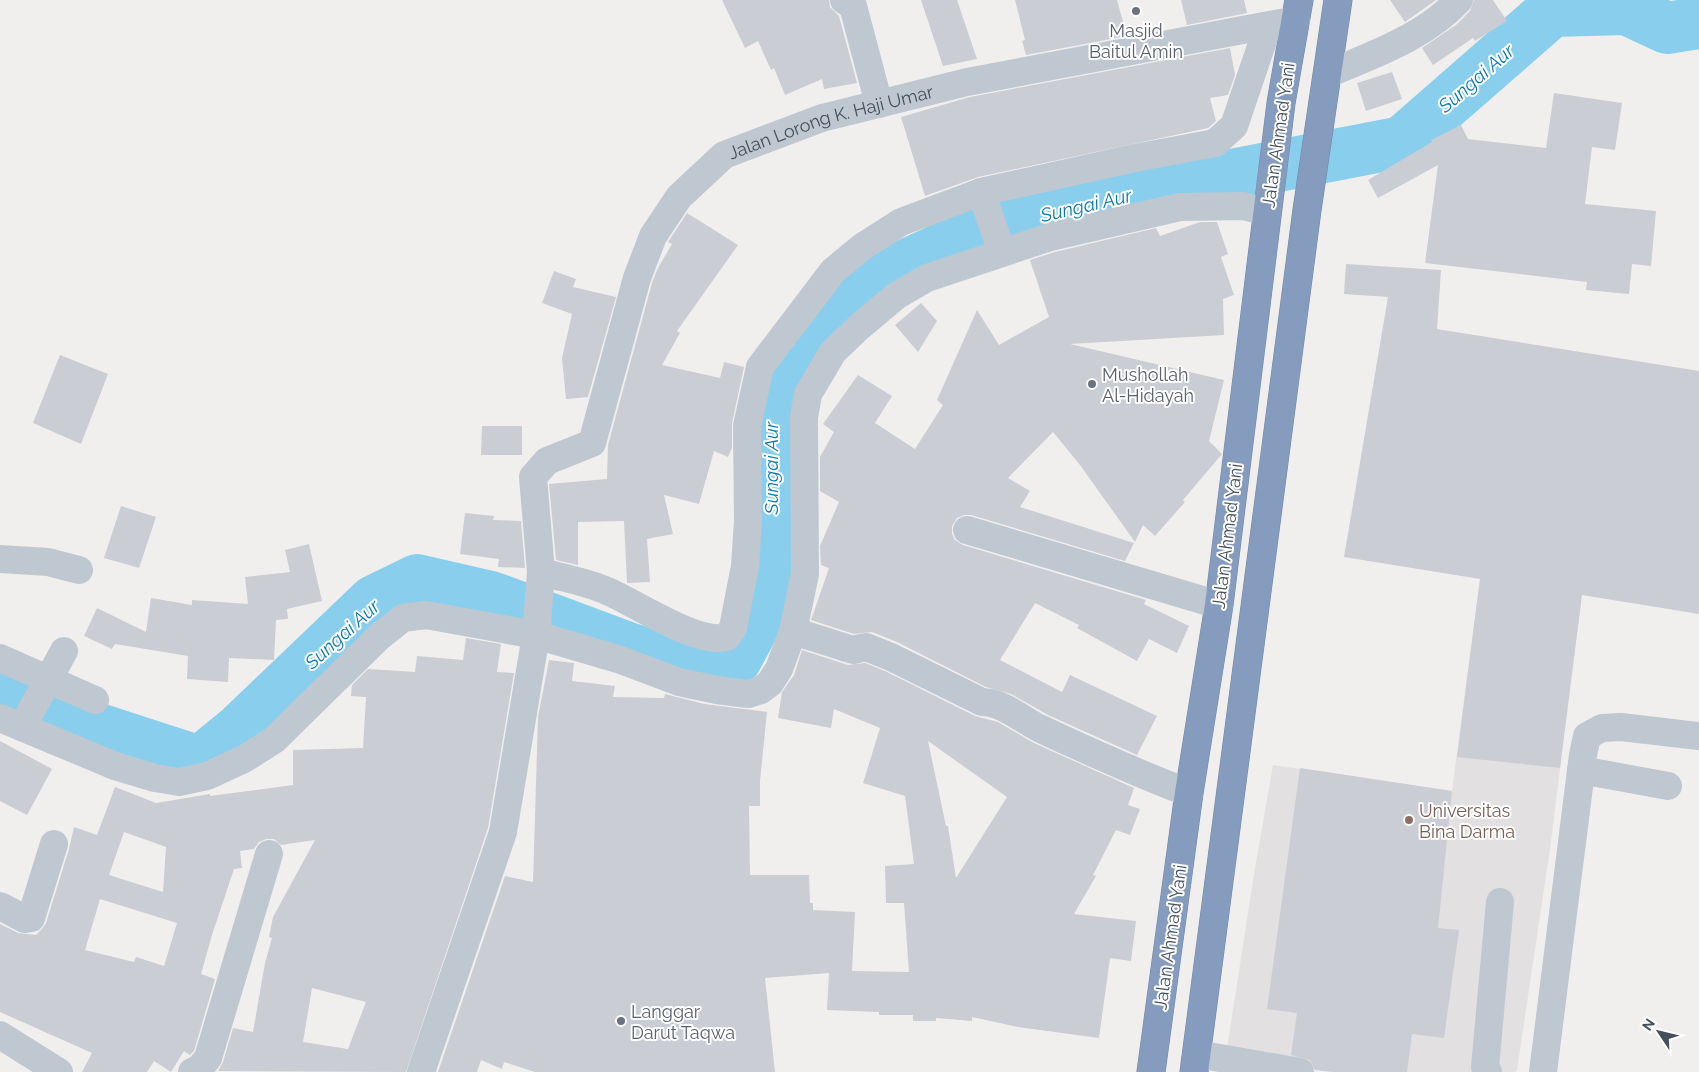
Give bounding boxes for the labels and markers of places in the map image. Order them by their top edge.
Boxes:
marker: Masjid Baitul Amin [1130,5,1142,17]
place label: Masjid Baitul Amin [1089,20,1183,62]
place label: Mushollah Al-Hidayah [1102,364,1194,406]
marker: Mushollah Al-Hidayah [1086,378,1098,390]
place label: Universitas Bina Darma [1419,800,1515,842]
marker: Universitas Bina Darma [1403,814,1415,826]
place label: Langgar Darut Taqwa [631,1001,735,1043]
marker: Langgar Darut Taqwa [615,1015,627,1027]

